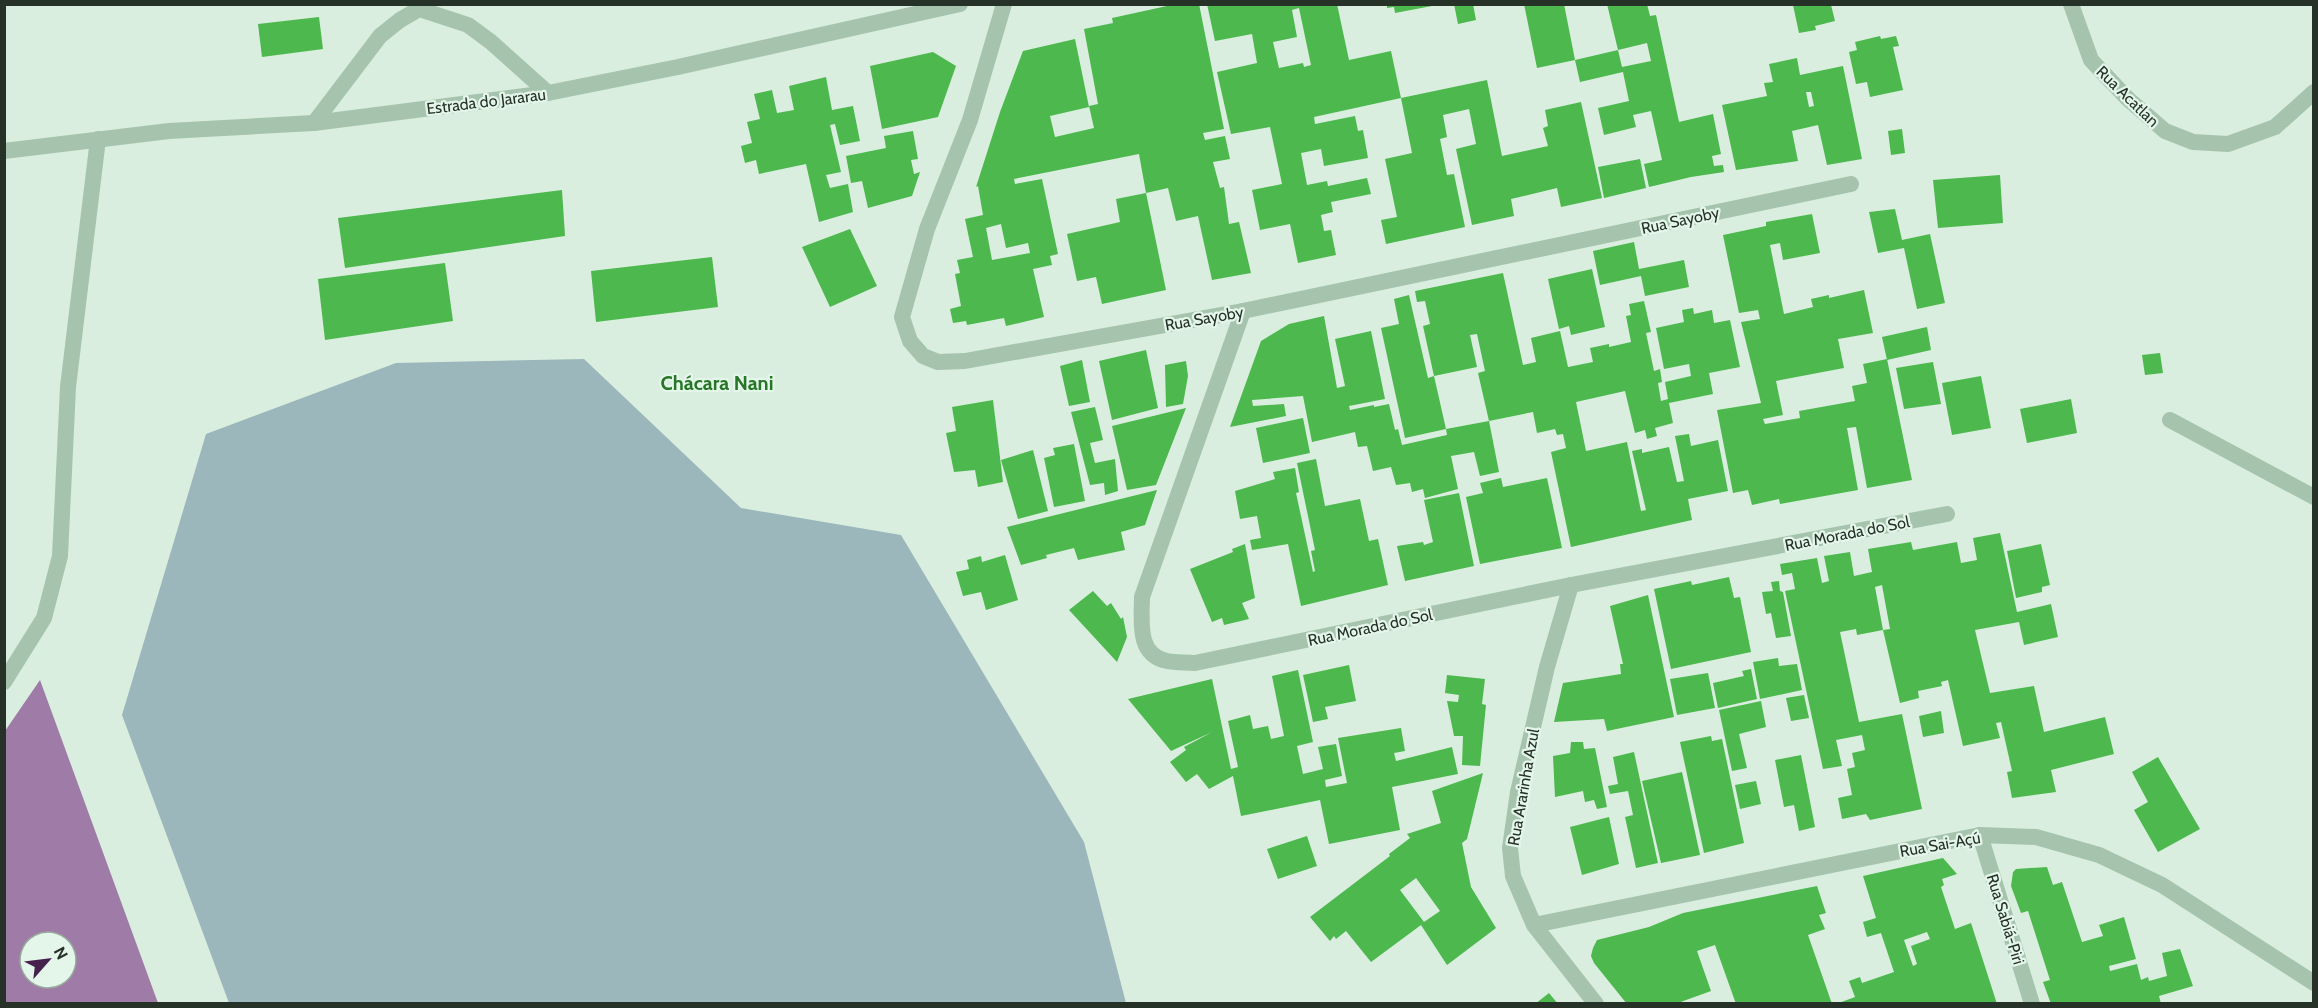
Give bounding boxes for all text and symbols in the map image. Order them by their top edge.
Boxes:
street label: Rua Acatlan [2093,62,2163,131]
street label: Estrada do Jararau [425,85,547,118]
street label: Rua Sayoby [1639,203,1721,238]
street label: Rua Sayoby [1163,302,1245,335]
district label: Chácara Nani [661,371,773,395]
street label: Rua Morada do Sol [1783,512,1911,555]
street label: Rua Morada do Sol [1306,605,1434,650]
street label: Rua Ararinha Azul [1504,727,1543,847]
street label: Rua Sai-Açú [1898,828,1982,861]
street label: Rua Sabiá-Piri [1983,872,2028,967]
north arrow [18,930,78,990]
text: N [50,944,72,963]

